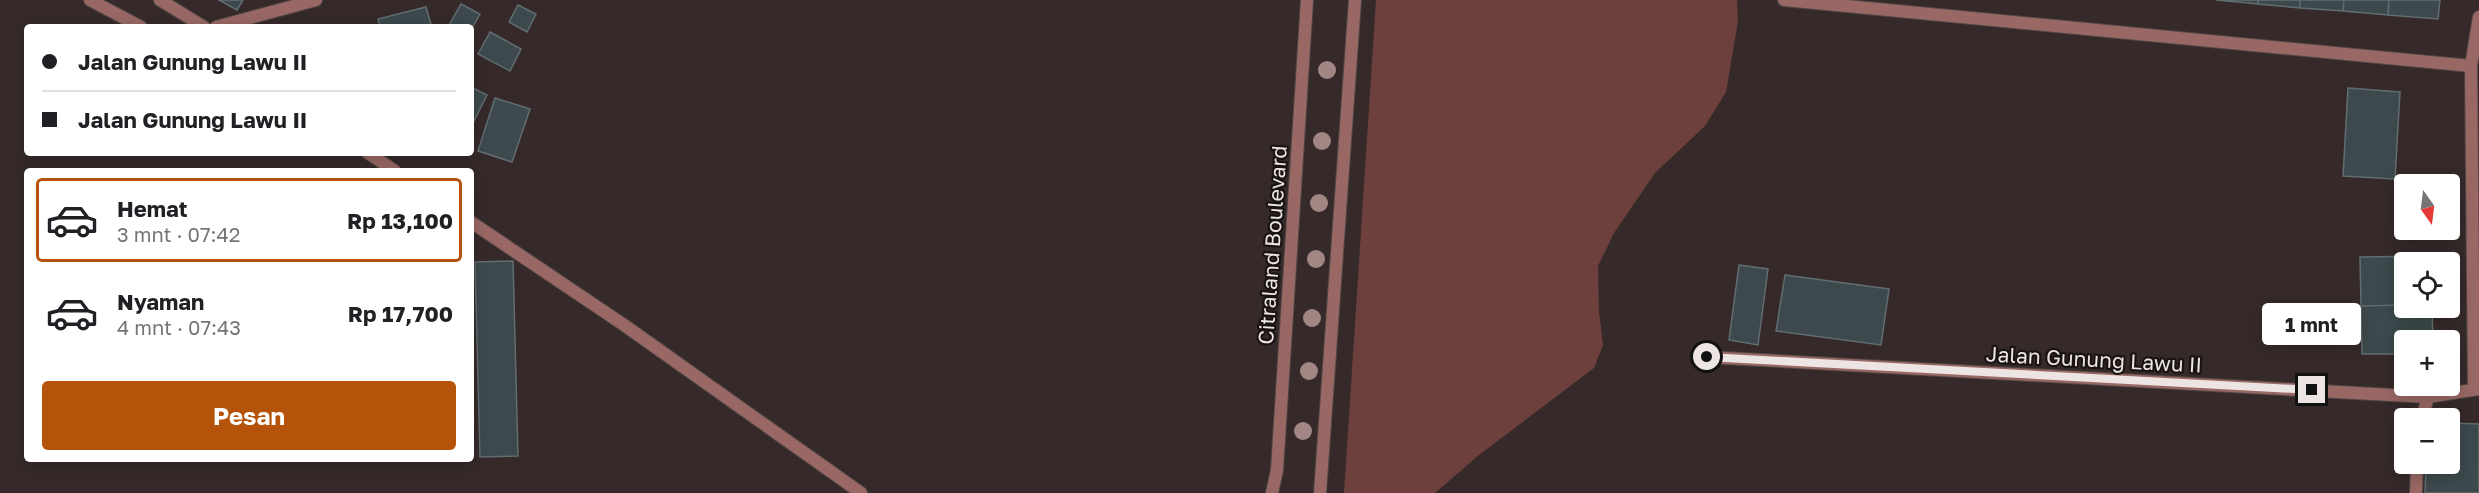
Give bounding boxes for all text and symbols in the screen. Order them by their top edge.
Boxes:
text: Jalan Gunung Lawu II [78,48,307,75]
text: Jalan Gunung Lawu II [78,106,307,133]
street label: Citraland Boulevard [1252,145,1292,345]
north arrow [2394,174,2460,240]
map controls [2394,174,2460,474]
icon: car [45,193,99,247]
text: Hemat [117,195,188,222]
text: Rp 13,100 [347,207,453,234]
text: 3 mnt · 07:42 [117,222,240,246]
button: locate [2394,252,2460,318]
icon: car [45,286,99,340]
text: Nyaman [117,288,204,315]
text: Rp 17,700 [348,300,453,327]
callout: 1 mnt [2262,303,2362,345]
text: 1 mnt [2285,312,2338,336]
text: 4 mnt · 07:43 [117,315,241,339]
button: + [2394,330,2460,396]
street label: Jalan Gunung Lawu II [1985,340,2203,378]
route start [1693,343,1720,370]
route end [2298,376,2325,403]
button: Pesan [42,381,456,450]
button: − [2394,408,2460,474]

